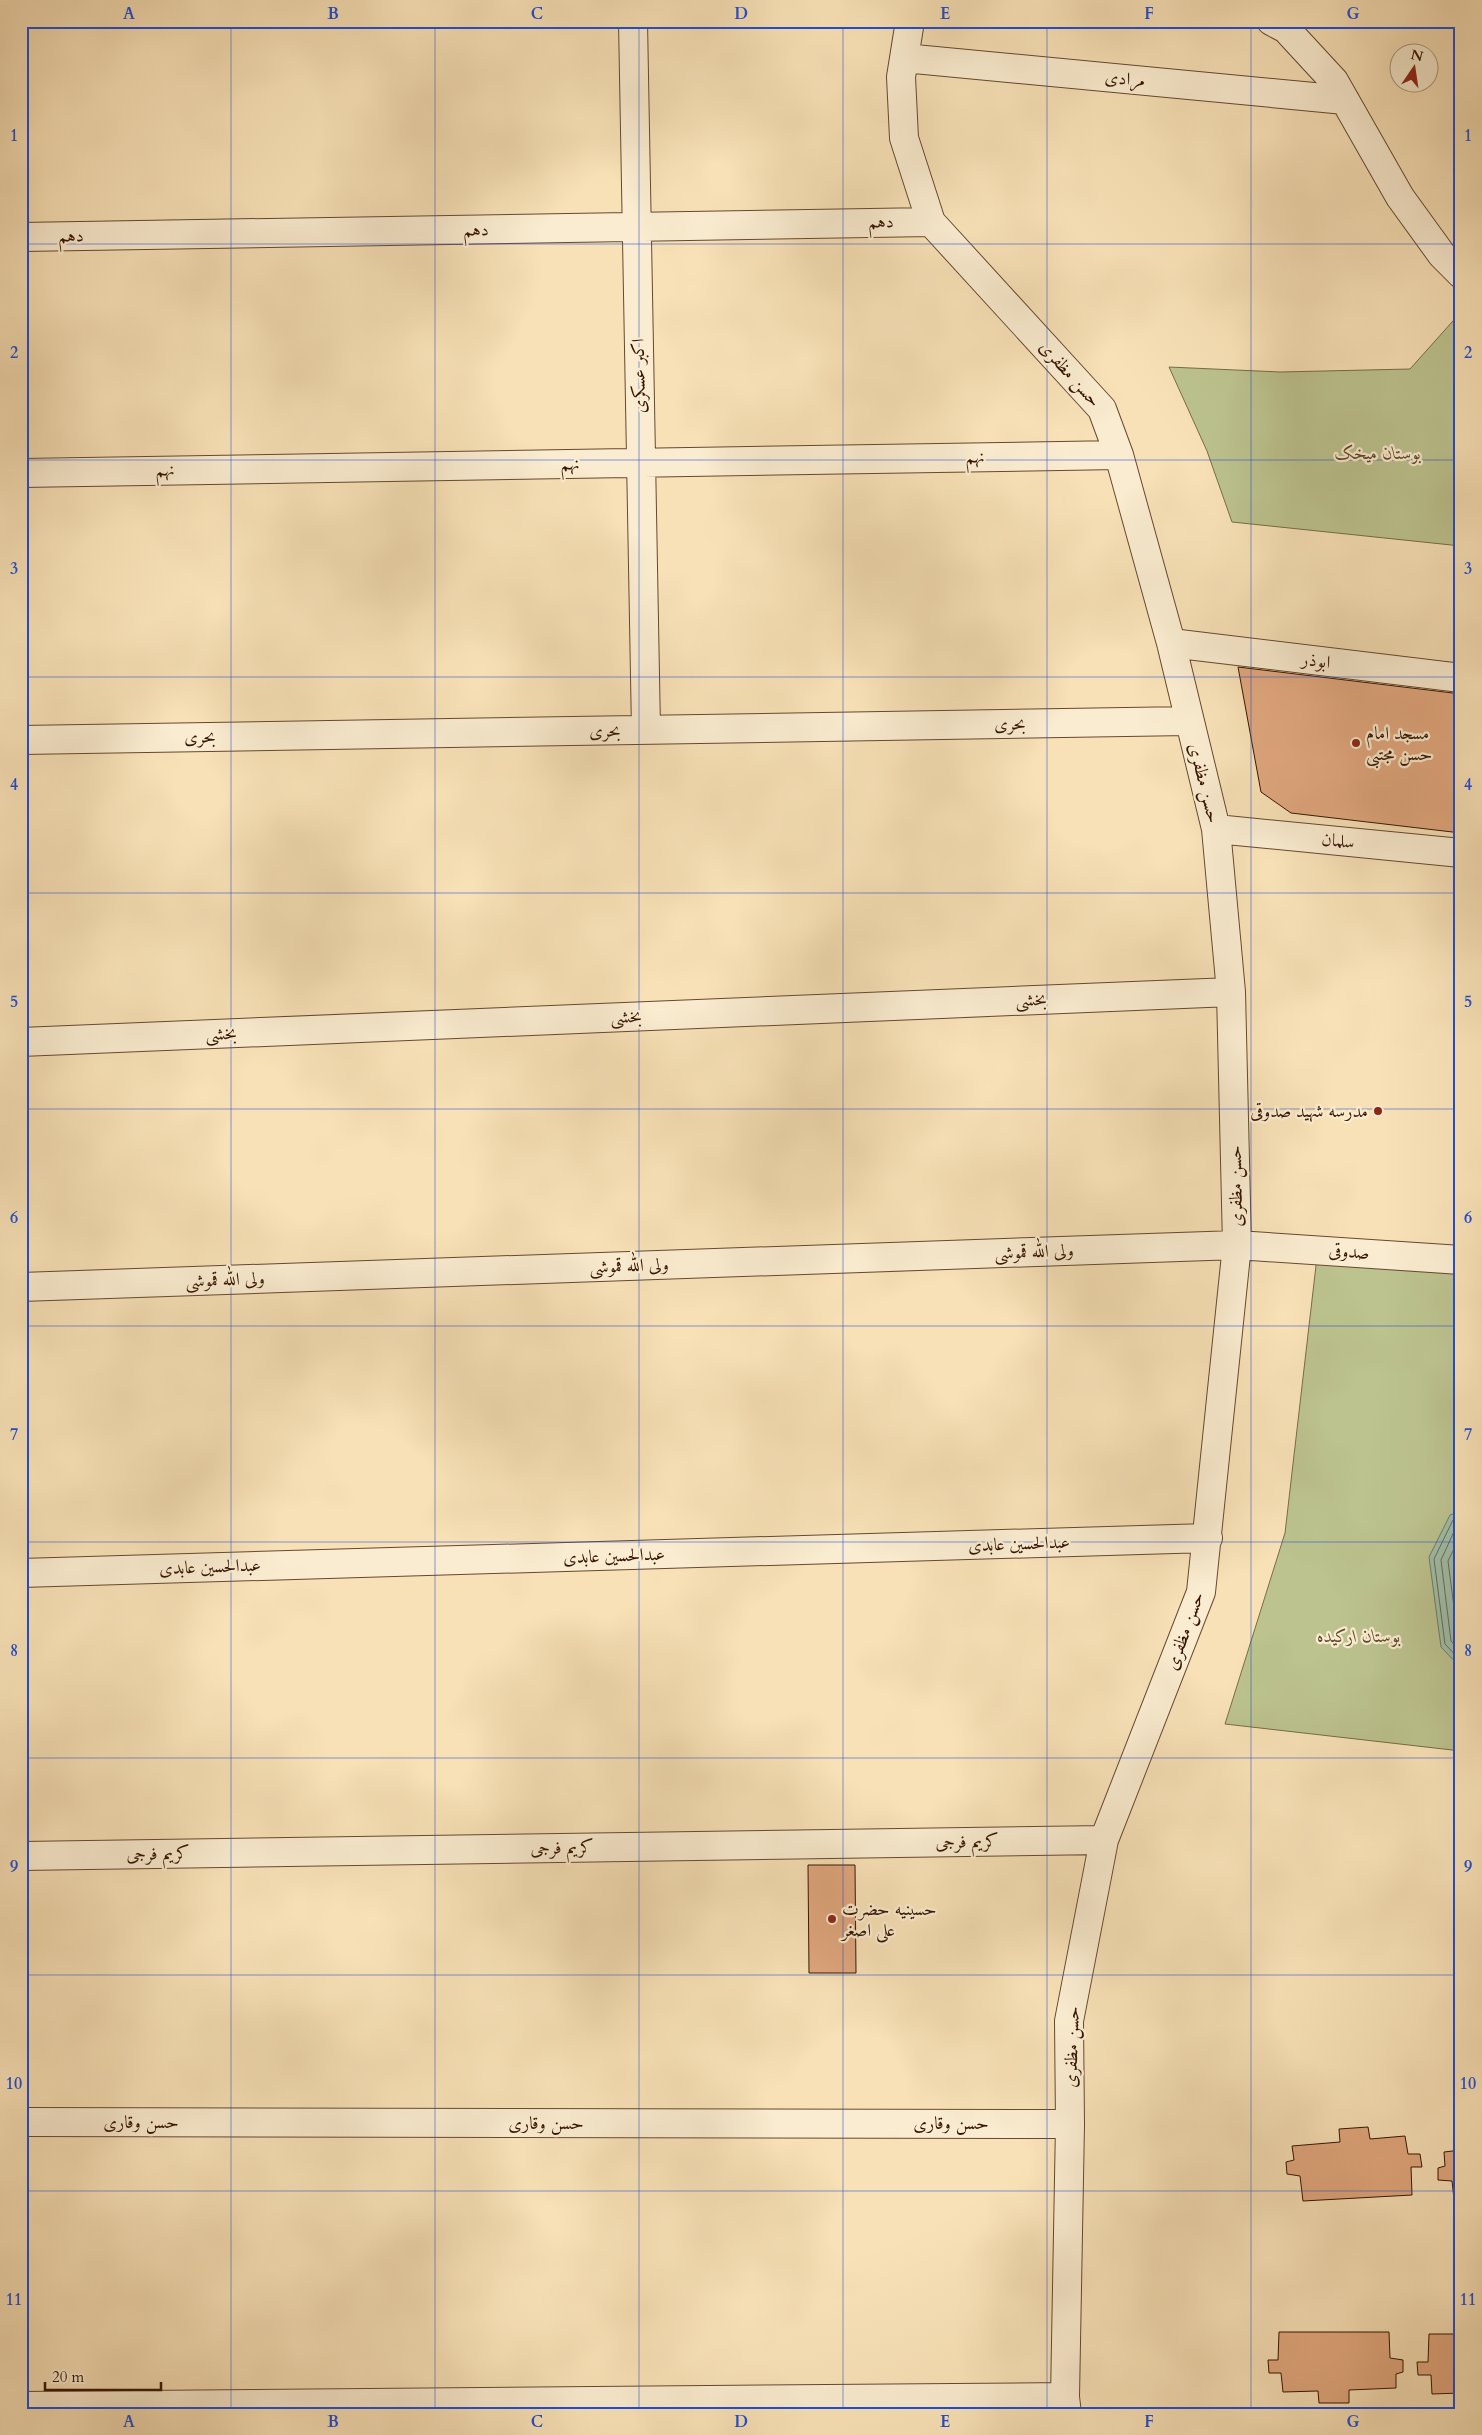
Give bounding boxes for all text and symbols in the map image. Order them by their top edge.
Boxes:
text: A [123,3,135,25]
text: B [327,3,339,25]
text: C [531,3,543,25]
text: D [734,3,748,25]
text: E [940,3,950,25]
text: F [1144,3,1154,25]
text: G [1346,3,1360,25]
north arrow [1390,42,1440,92]
text: N [1409,45,1425,66]
street label: مرادی [1104,65,1146,93]
text: 1 [10,125,18,147]
text: 1 [1464,125,1472,147]
street label: دهم [868,209,894,239]
street label: دهم [463,217,489,247]
street label: دهم [58,223,84,253]
street label: حسن مظفری [1033,335,1107,413]
street label: اکبر عسکری [626,338,652,414]
text: 2 [10,342,18,364]
text: 2 [1464,342,1472,364]
park label: بوستان میخک [1335,441,1422,466]
street label: نهم [965,444,985,474]
street label: نهم [560,451,580,481]
street label: نهم [155,457,175,487]
text: 3 [10,558,18,580]
text: 3 [1464,558,1472,580]
street label: ابوذر [1298,647,1332,675]
street label: بحری [994,711,1026,737]
street label: بحری [589,718,621,744]
place label: مسجد امام حسن مجتبی [1366,721,1432,769]
street label: بحری [184,724,216,750]
marker: مسجد امام حسن مجتبی [1350,737,1362,749]
street label: حسن مظفری [1182,740,1226,826]
text: 4 [10,774,18,796]
text: 4 [1464,774,1472,796]
street label: سلمان [1320,827,1356,855]
street label: بخشی [1015,987,1047,1013]
text: 5 [10,991,18,1013]
text: 5 [1464,991,1472,1013]
street label: بخشی [610,1004,642,1030]
street label: بخشی [205,1021,237,1047]
place label: مدرسه شهید صدوقی [1250,1099,1368,1124]
marker: مدرسه شهید صدوقی [1372,1105,1384,1117]
street label: حسن مظفری [1223,1145,1249,1227]
text: 6 [10,1207,18,1229]
text: 6 [1464,1207,1472,1229]
street label: ولی الله قموشی [994,1236,1074,1266]
street label: صدوقی [1328,1238,1370,1266]
street label: ولی الله قموشی [589,1250,669,1280]
street label: ولی الله قموشی [185,1264,265,1294]
text: 7 [10,1424,18,1446]
text: 7 [1464,1424,1472,1446]
street label: عبدالحسین عابدی [968,1530,1070,1558]
street label: عبدالحسین عابدی [563,1542,665,1570]
street label: عبدالحسین عابدی [159,1553,261,1581]
street label: حسن مظفری [1159,1588,1211,1674]
park label: بوستان ارکیده [1317,1624,1401,1649]
text: 8 [10,1640,18,1662]
text: 8 [1464,1640,1472,1662]
street label: کریم فرجی [935,1829,999,1858]
street label: کریم فرجی [530,1835,594,1864]
street label: کریم فرجی [126,1841,190,1870]
text: 9 [10,1856,18,1878]
text: 9 [1464,1856,1472,1878]
place label: حسینیه حضرت علی اصغر [840,1897,936,1943]
marker: حسینیه حضرت علی اصغر [826,1913,838,1925]
street label: حسن مظفری [1058,2006,1086,2088]
text: 10 [6,2073,22,2095]
text: 10 [1460,2073,1476,2095]
street label: حسن وقاری [103,2110,179,2135]
street label: حسن وقاری [508,2111,584,2136]
street label: حسن وقاری [913,2111,989,2136]
text: 11 [6,2289,22,2311]
text: 11 [1460,2289,1476,2311]
scale bar [45,2360,161,2392]
text: 20 m [52,2367,84,2387]
text: A [123,2411,135,2433]
text: B [327,2411,339,2433]
text: C [531,2411,543,2433]
text: D [734,2411,748,2433]
text: E [940,2411,950,2433]
text: F [1144,2411,1154,2433]
text: G [1346,2411,1360,2433]

